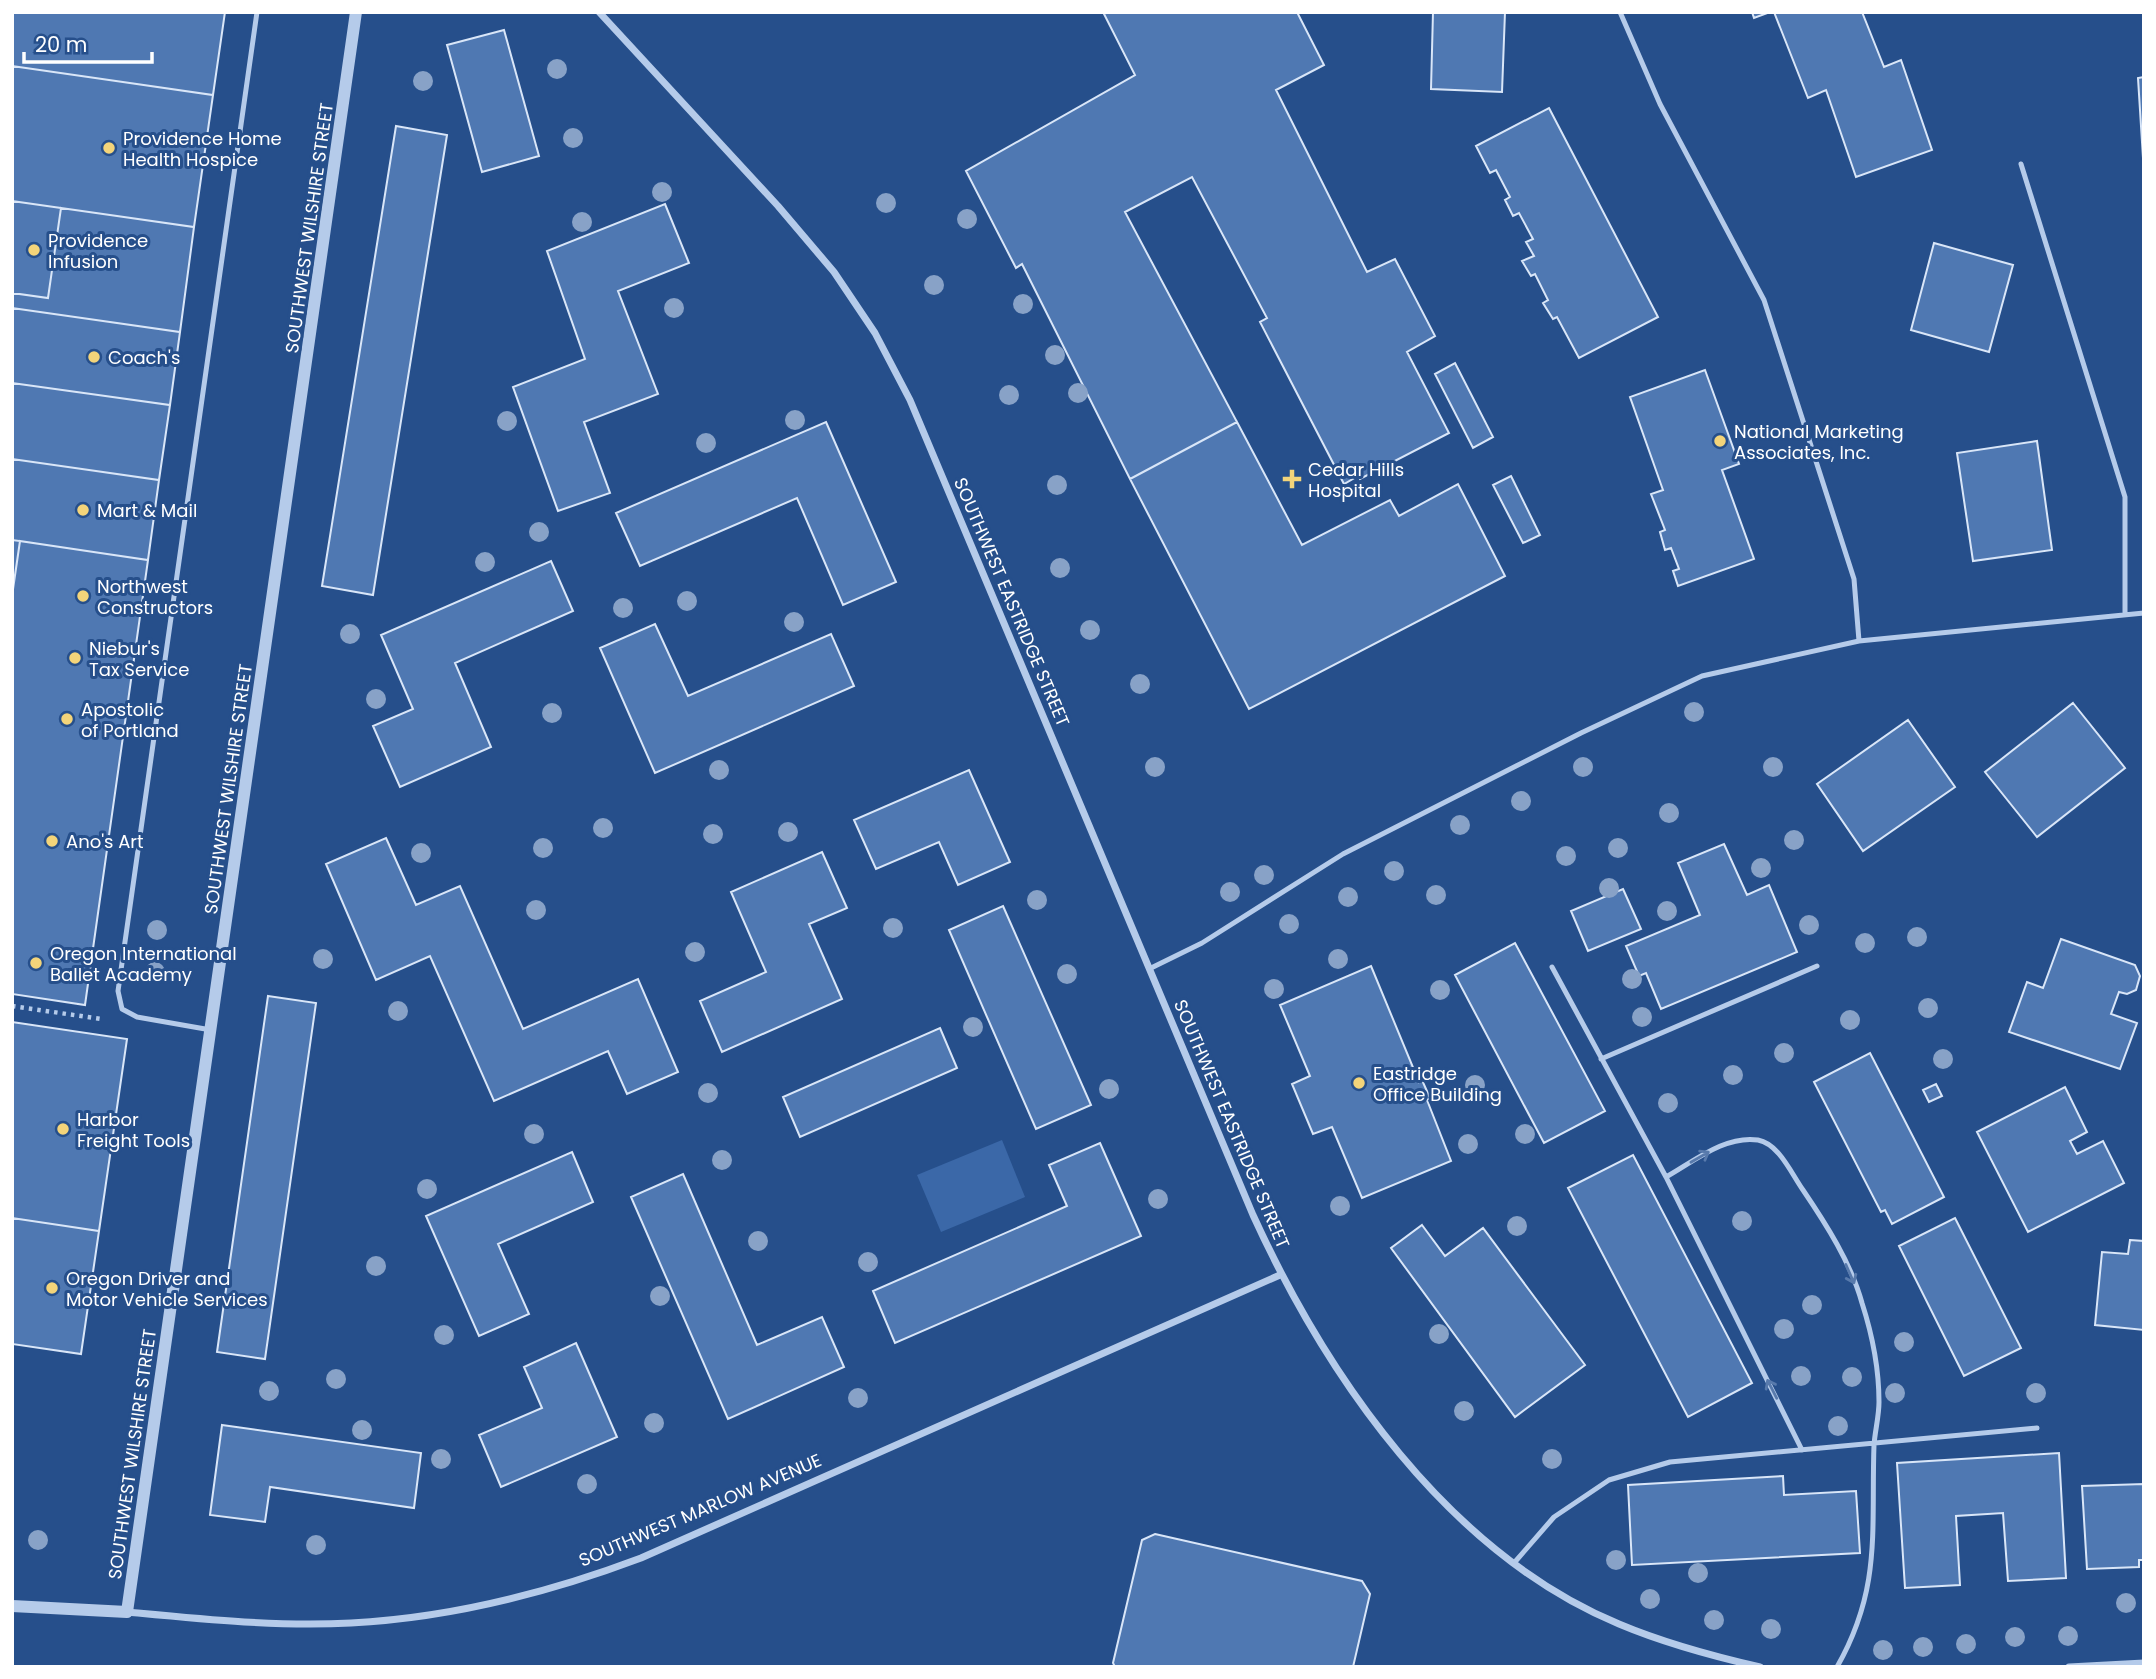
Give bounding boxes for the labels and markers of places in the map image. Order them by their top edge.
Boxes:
place label: Providence Home Health Hospice [123,126,282,172]
marker: Providence Home Health Hospice [101,140,117,156]
place label: Providence Infusion [48,228,148,274]
marker: Providence Infusion [26,242,42,258]
place label: Coach's [108,345,180,370]
marker: Coach's [86,349,102,365]
place label: National Marketing Associates, Inc. [1734,419,1904,465]
marker: National Marketing Associates, Inc. [1712,433,1728,449]
place label: Cedar Hills Hospital [1308,457,1404,503]
marker: Cedar Hills Hospital [1282,469,1302,489]
place label: Mart & Mail [97,498,197,523]
marker: Mart & Mail [75,502,91,518]
place label: Northwest Constructors [97,574,213,620]
marker: Northwest Constructors [75,588,91,604]
place label: Niebur's Tax Service [89,636,189,682]
marker: Niebur's Tax Service [67,650,83,666]
place label: Apostolic of Portland [81,697,179,743]
marker: Apostolic of Portland [59,711,75,727]
place label: Ano's Art [66,829,144,854]
marker: Ano's Art [44,833,60,849]
place label: Oregon International Ballet Academy [50,941,237,987]
marker: Oregon International Ballet Academy [28,955,44,971]
place label: Eastridge Office Building [1373,1061,1502,1107]
marker: Eastridge Office Building [1351,1075,1367,1091]
place label: Harbor Freight Tools [77,1107,190,1153]
marker: Harbor Freight Tools [55,1121,71,1137]
place label: Oregon Driver and Motor Vehicle Services [66,1266,268,1312]
marker: Oregon Driver and Motor Vehicle Services [44,1280,60,1296]

